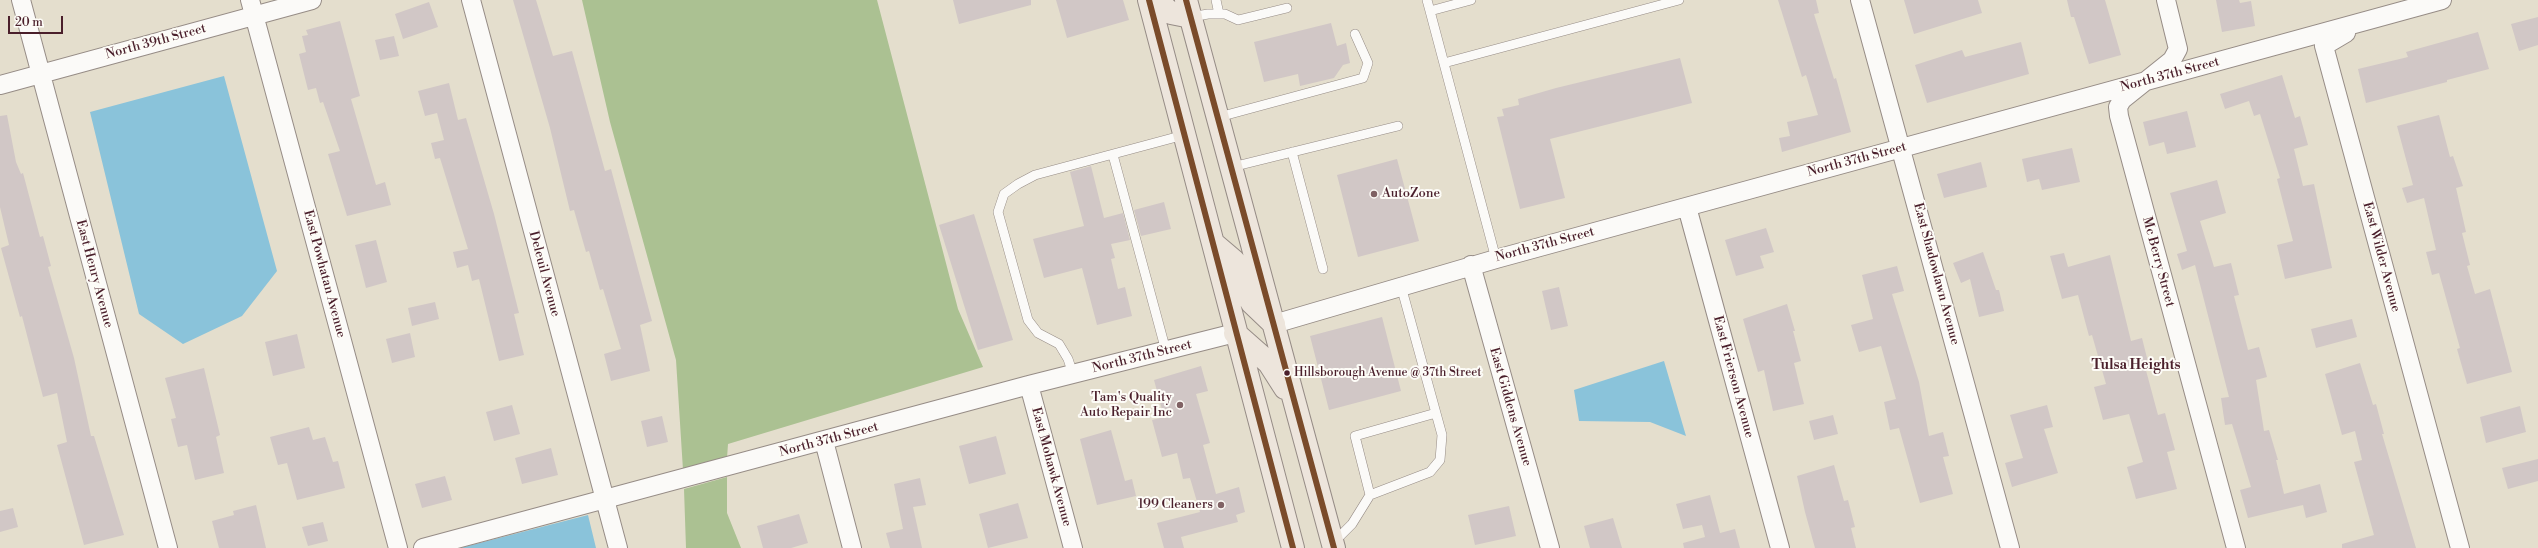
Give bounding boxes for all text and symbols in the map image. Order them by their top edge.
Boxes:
scale bar [10,8,65,34]
text: 20 m [15,15,43,30]
street label: North 39th Street [104,21,208,63]
street label: North 37th Street [2119,54,2221,96]
street label: North 37th Street [1806,139,1908,181]
place label: AutoZone [1382,186,1440,202]
marker: AutoZone [1369,189,1379,199]
street label: East Wilder Avenue [2359,200,2403,314]
street label: East Shadowlawn Avenue [1910,201,1962,347]
street label: East Powhatan Avenue [299,208,349,340]
street label: Mc Berry Street [2138,215,2178,309]
street label: East Henry Avenue [72,218,116,330]
street label: North 37th Street [1494,224,1596,266]
street label: Deleuil Avenue [525,229,563,319]
street label: East Frierson Avenue [1709,314,1757,440]
street label: North 37th Street [1091,337,1193,377]
street label: East Giddens Avenue [1486,346,1534,468]
district label: Tulsa Heights [2092,358,2180,374]
place label: Hillsborough Avenue @ 37th Street [1294,366,1482,380]
marker: Hillsborough Avenue @ 37th Street [1282,368,1292,378]
place label: Tam's Quality Auto Repair Inc [1080,390,1172,421]
marker: Tam's Quality Auto Repair Inc [1175,400,1185,410]
street label: East Mohawk Avenue [1028,406,1074,528]
street label: North 37th Street [778,419,880,461]
place label: 199 Cleaners [1138,497,1213,513]
marker: 199 Cleaners [1216,500,1226,510]

